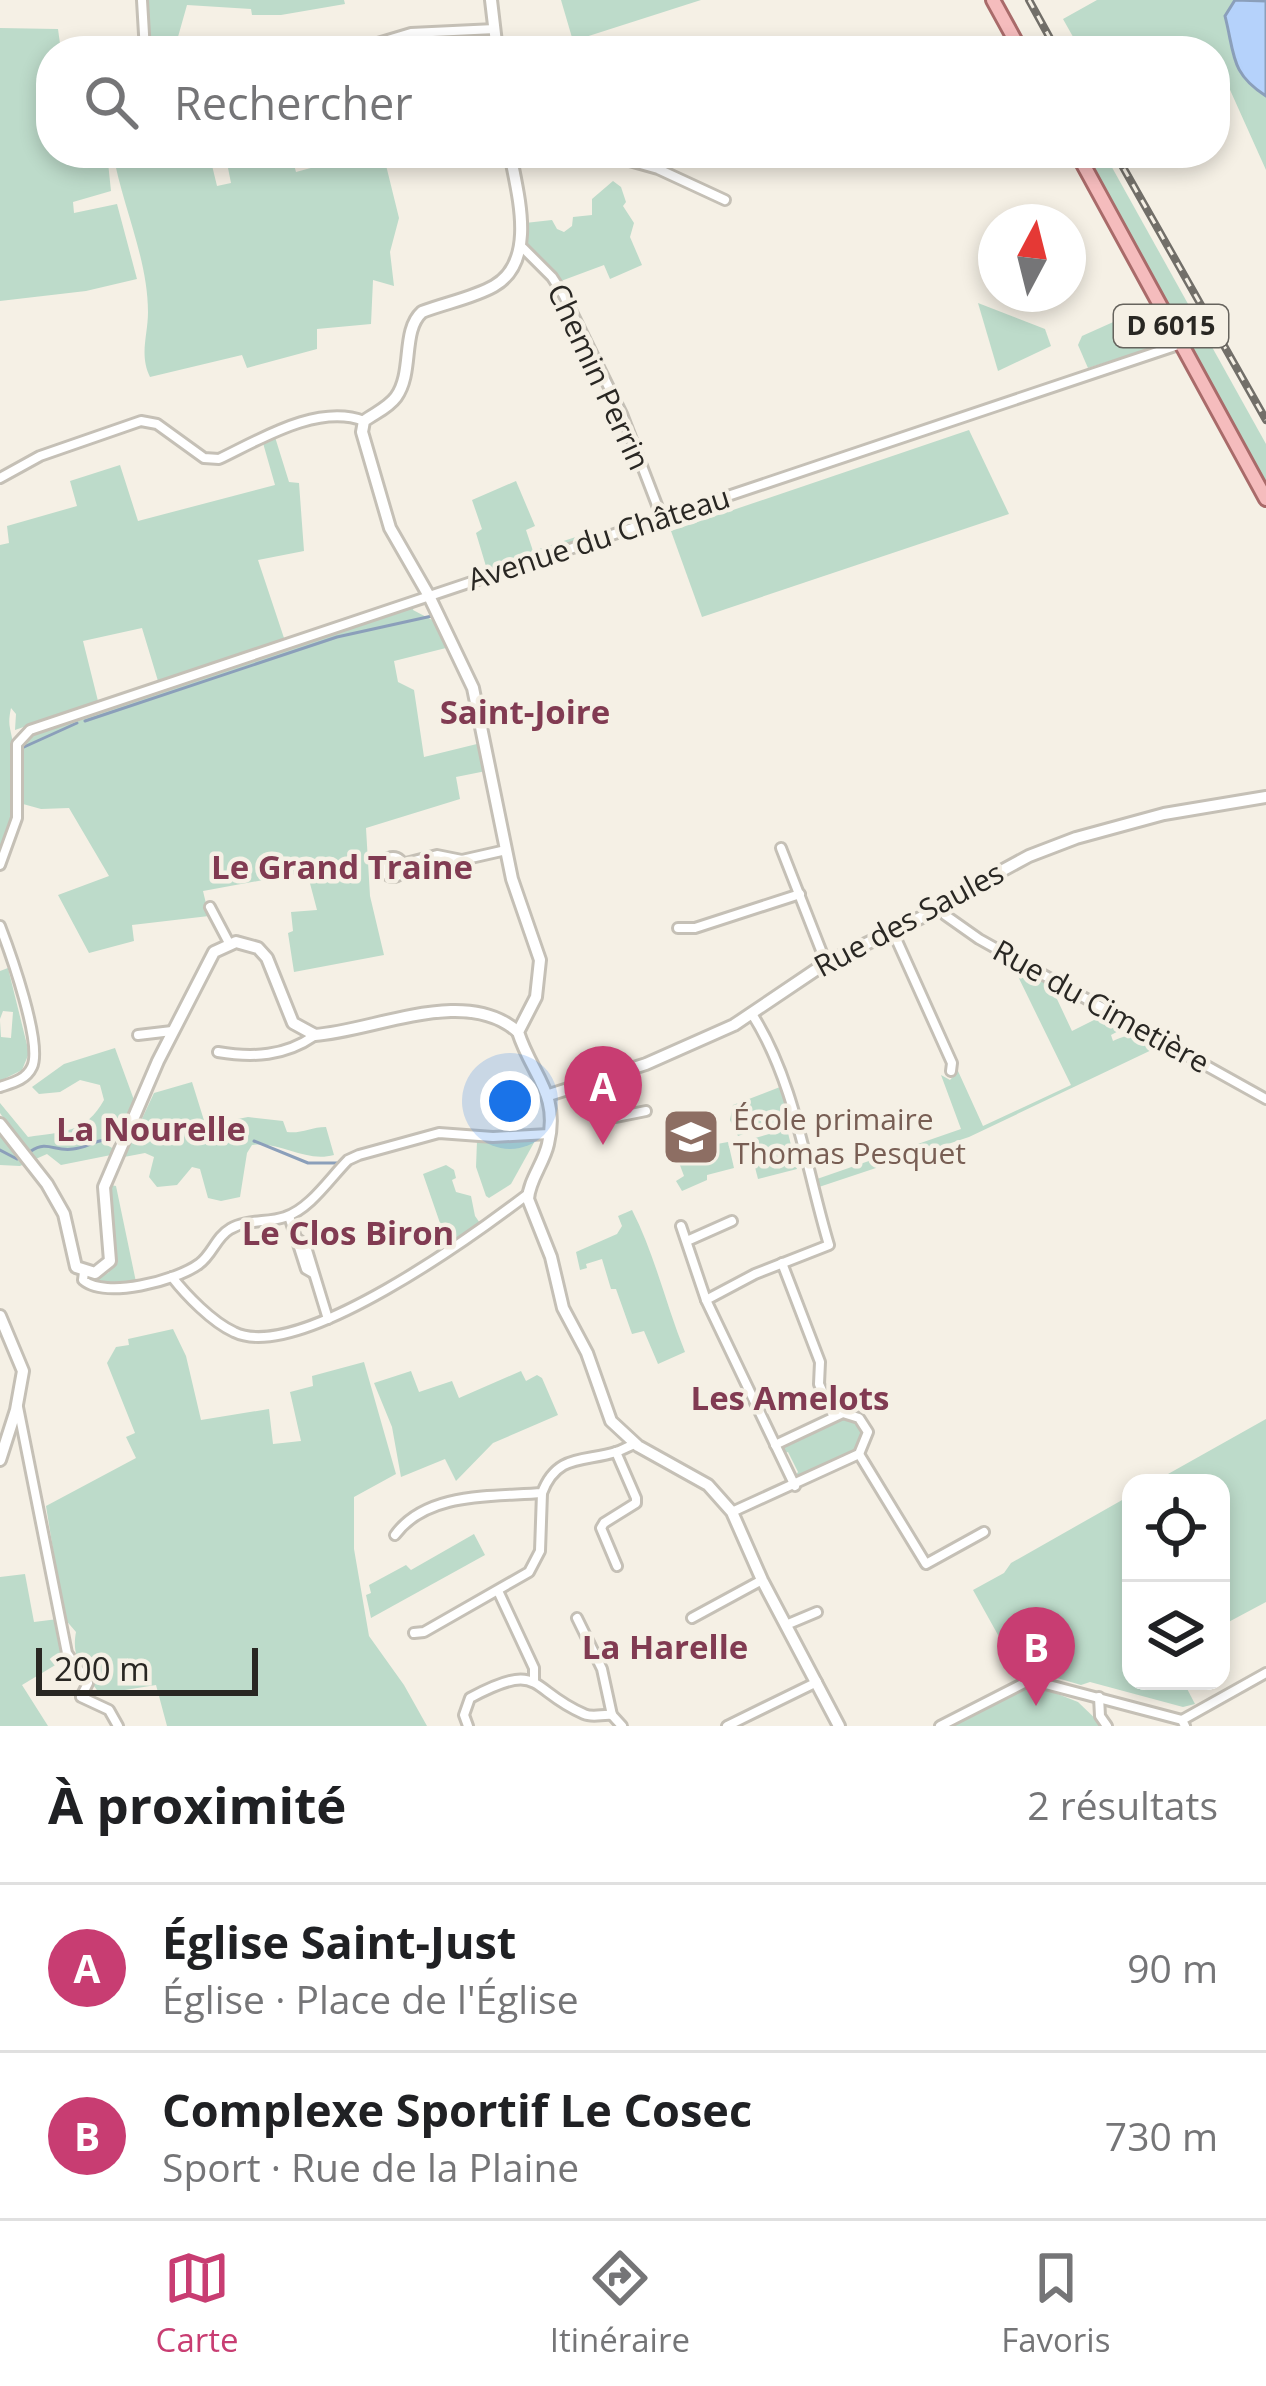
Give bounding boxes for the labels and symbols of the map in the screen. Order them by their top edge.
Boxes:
north arrow [978,204,1086,312]
street label: Chemin Perrin [538,277,660,476]
road number: D 6015 [1114,305,1228,347]
street label: Avenue du Château [462,476,735,599]
district label: Saint-Joire [440,689,610,734]
district label: Le Grand Traine [211,844,473,889]
street label: Rue des Saules [806,851,1010,986]
street label: Rue du Cimetière [986,929,1217,1082]
pin: A [564,1046,642,1145]
your location [480,1071,540,1131]
place label: École primaire Thomas Pesquet [733,1098,966,1173]
district label: La Nourelle [56,1106,246,1151]
school or university icon: École primaire Thomas Pesquet [660,1106,722,1168]
district label: Le Clos Biron [242,1210,454,1255]
district label: Les Amelots [690,1375,890,1420]
pin: B [997,1607,1075,1706]
district label: La Harelle [582,1624,748,1669]
scale bar [36,1642,258,1695]

